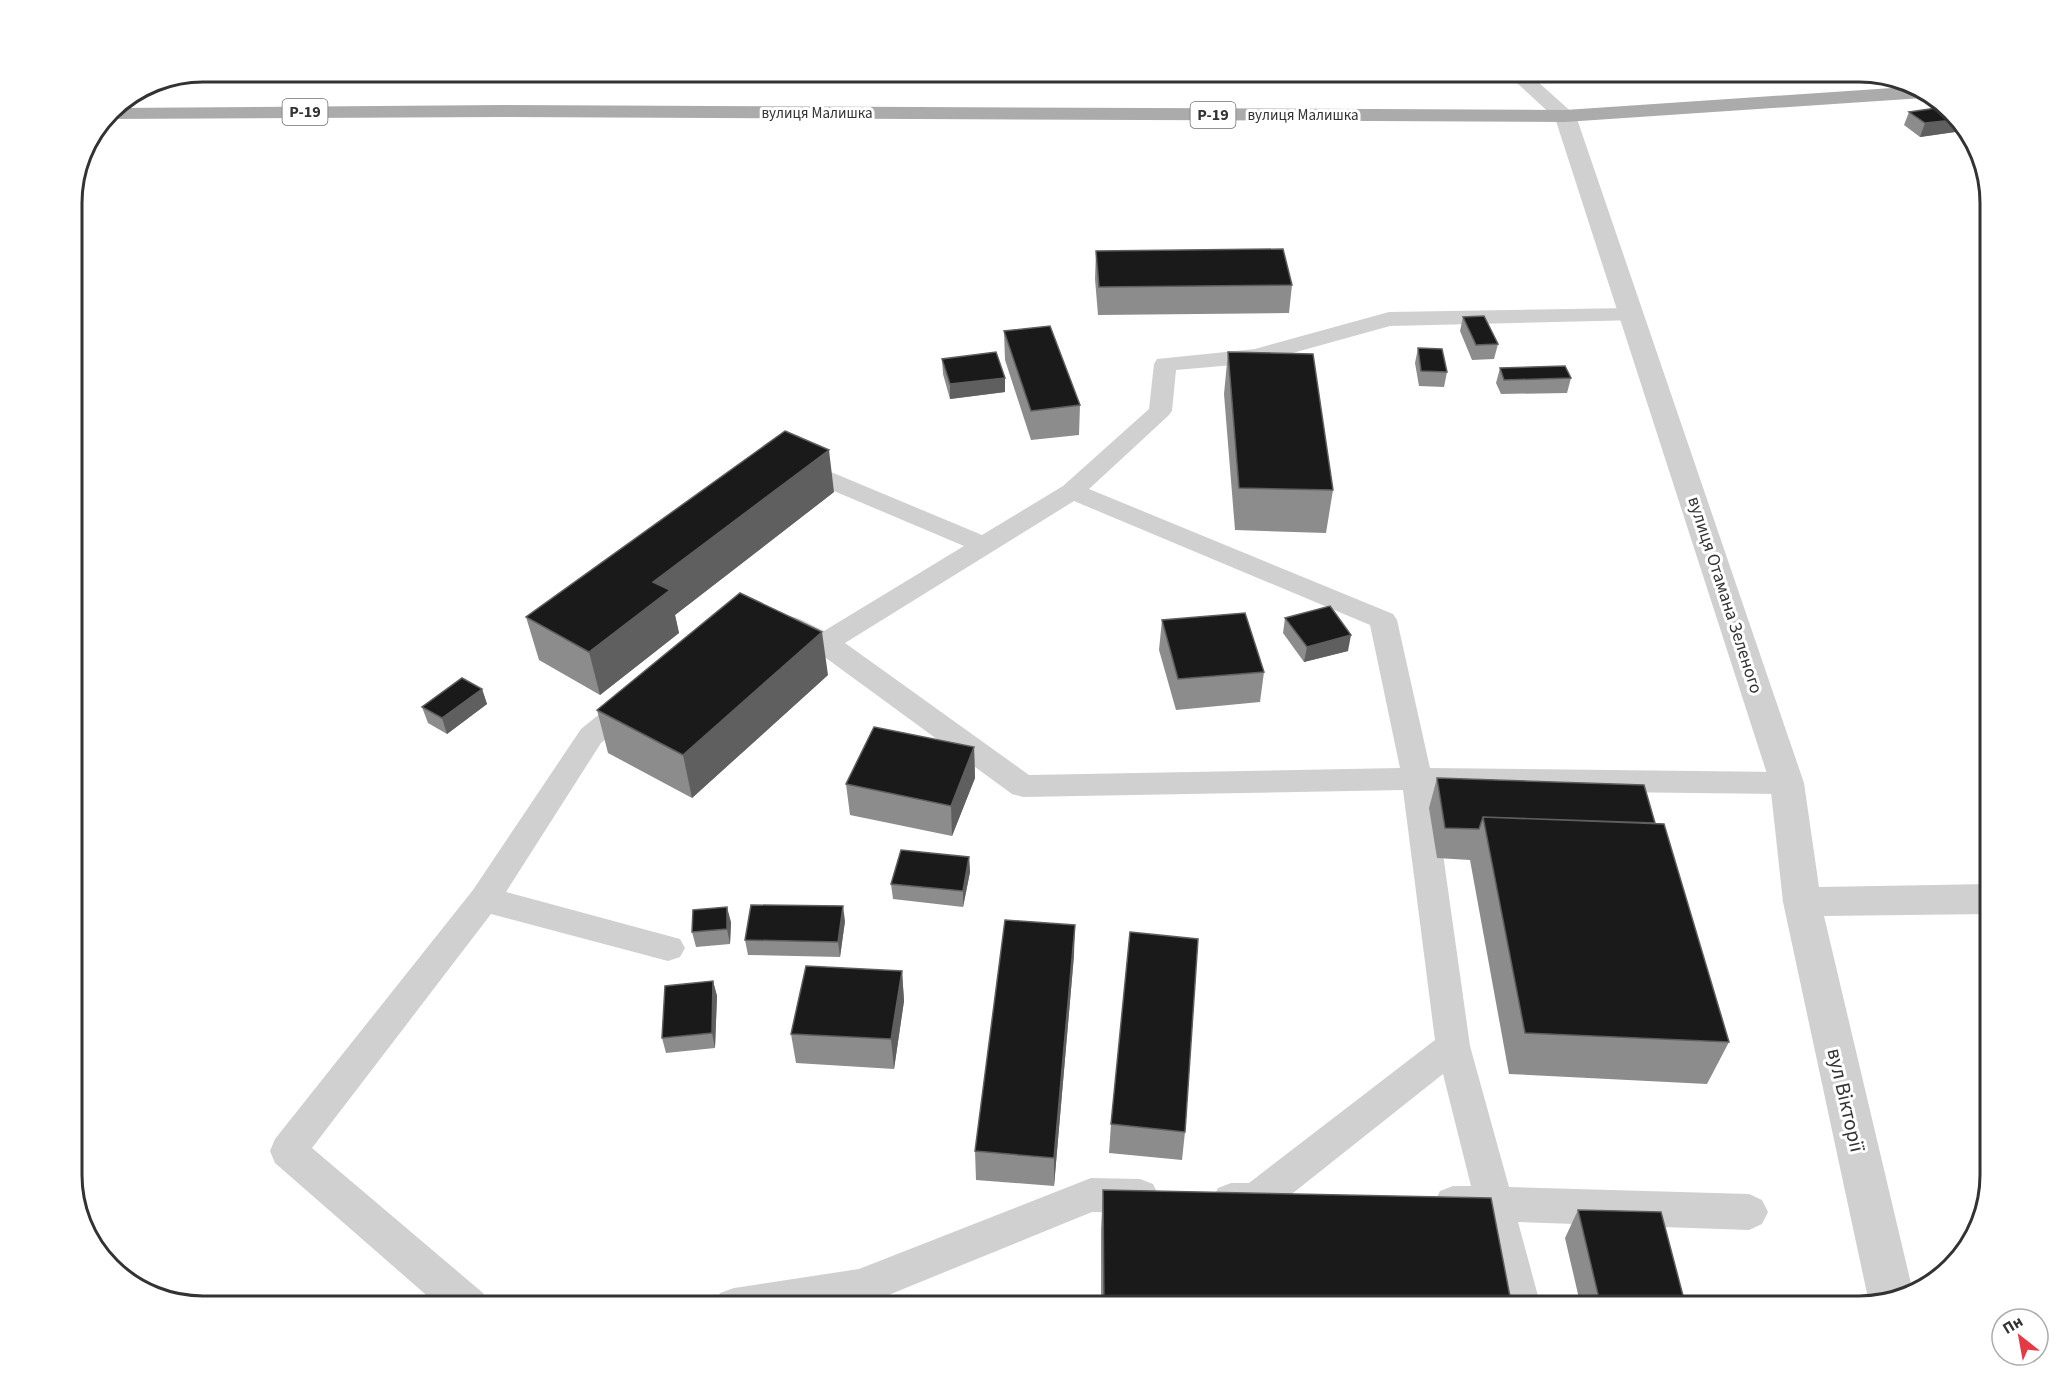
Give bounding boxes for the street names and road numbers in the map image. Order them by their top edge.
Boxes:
road number: Р-19 [282,99,328,125]
road number: Р-19 [1190,102,1236,128]
street label: вулиця Малишка [762,103,872,124]
street label: вулиця Малишка [1248,105,1358,126]
street label: вулиця Отамана Зеленого [1681,493,1769,697]
street label: вул Вікторії [1819,1045,1873,1156]

